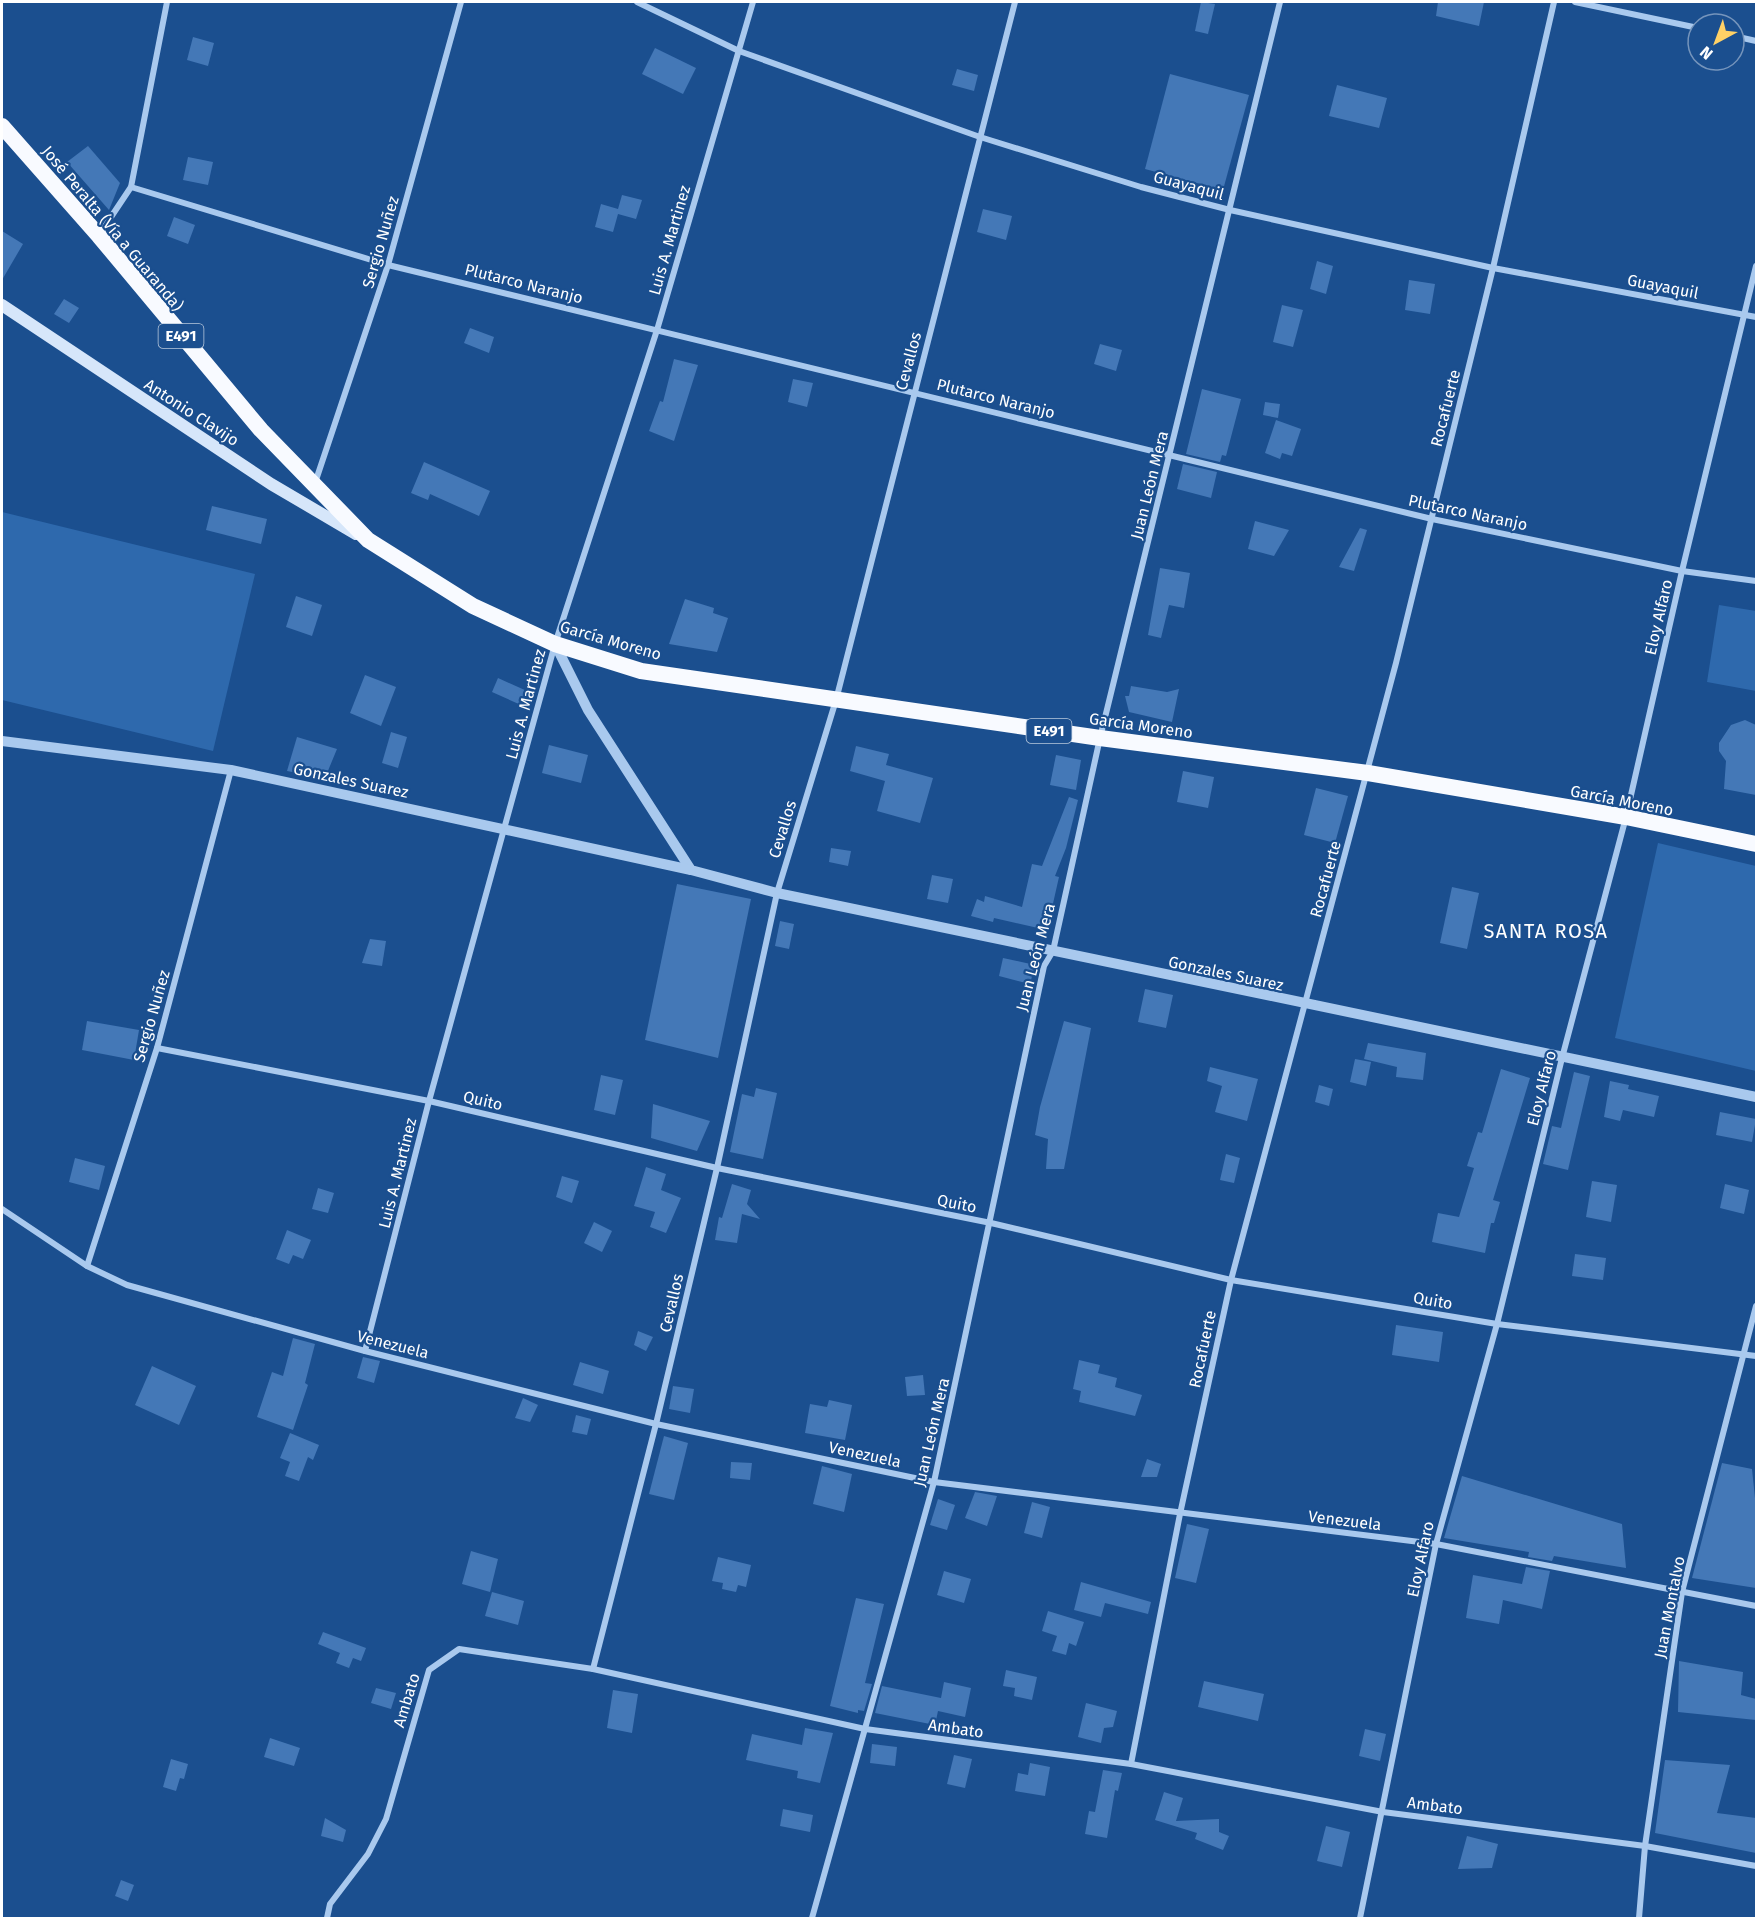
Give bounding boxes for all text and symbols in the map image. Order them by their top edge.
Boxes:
north arrow [1686,12,1746,72]
text: N [1696,42,1717,64]
street label: José Peralta (Vía a Guaranda) [38,142,187,315]
street label: Guayaquil [1152,167,1227,204]
street label: Luis A. Martinez [645,183,694,297]
street label: Sergio Nuñez [358,194,403,290]
street label: Plutarco Naranjo [463,260,585,307]
street label: Guayaquil [1626,270,1700,303]
road number: E491 [158,324,204,348]
street label: Cevallos [892,330,925,392]
street label: Rocafuerte [1427,368,1464,449]
street label: Antonio Clavijo [141,375,243,450]
street label: Plutarco Naranjo [935,375,1057,422]
street label: Juan León Mera [1127,429,1172,541]
street label: Plutarco Naranjo [1407,491,1529,534]
street label: Eloy Alfaro [1641,577,1676,657]
street label: García Moreno [558,617,664,664]
street label: Luis A. Martinez [502,647,549,761]
street label: García Moreno [1088,709,1194,742]
road number: E491 [1026,719,1072,743]
street label: Gonzales Suarez [292,759,410,802]
street label: García Moreno [1569,781,1675,820]
street label: Cevallos [765,798,800,860]
street label: Rocafuerte [1306,839,1345,920]
street label: Juan León Mera [1012,901,1059,1013]
district label: SANTA ROSA [1483,919,1609,943]
street label: Gonzales Suarez [1167,952,1285,995]
street label: Sergio Nuñez [129,968,174,1064]
street label: Eloy Alfaro [1523,1048,1560,1128]
street label: Quito [461,1087,504,1114]
street label: Luis A. Martinez [375,1116,420,1230]
street label: Quito [936,1190,978,1217]
street label: Cevallos [656,1272,687,1334]
street label: Quito [1412,1288,1454,1313]
street label: Rocafuerte [1185,1309,1220,1390]
street label: Venezuela [355,1326,431,1363]
street label: Juan León Mera [910,1376,953,1488]
street label: Venezuela [827,1438,903,1471]
street label: Venezuela [1307,1507,1383,1534]
street label: Eloy Alfaro [1403,1519,1438,1599]
street label: Juan Montalvo [1650,1554,1689,1660]
street label: Ambato [389,1671,424,1730]
street label: Ambato [927,1715,985,1742]
street label: Ambato [1406,1793,1464,1818]

